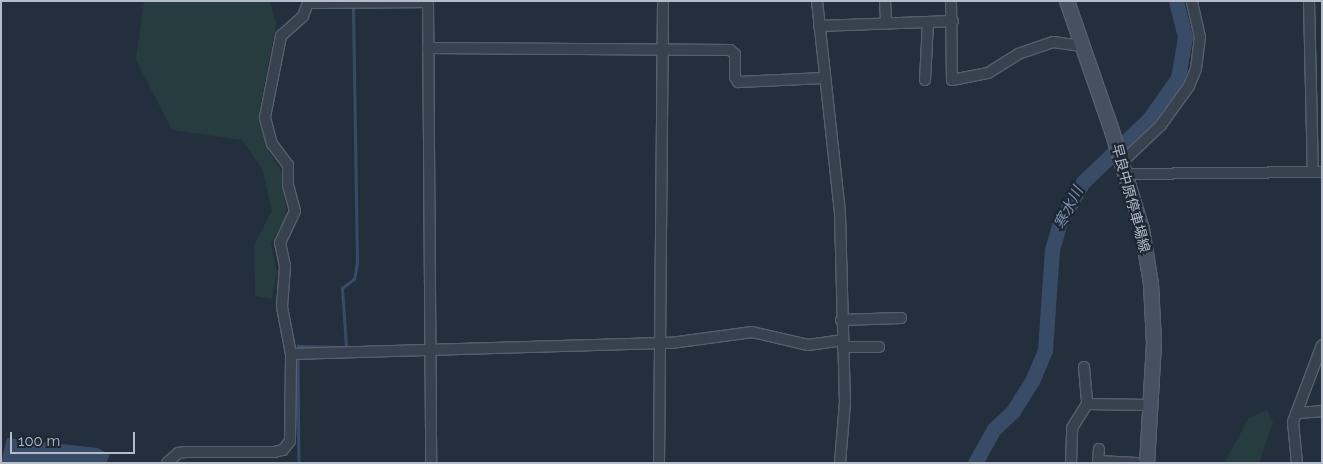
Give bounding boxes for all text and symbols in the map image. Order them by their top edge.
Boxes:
street label: 早良中原停車場線 [1108,142,1154,254]
water label: 寒水川 [1051,184,1087,232]
scale bar [12,422,138,454]
text: 100 m [18,432,60,450]

